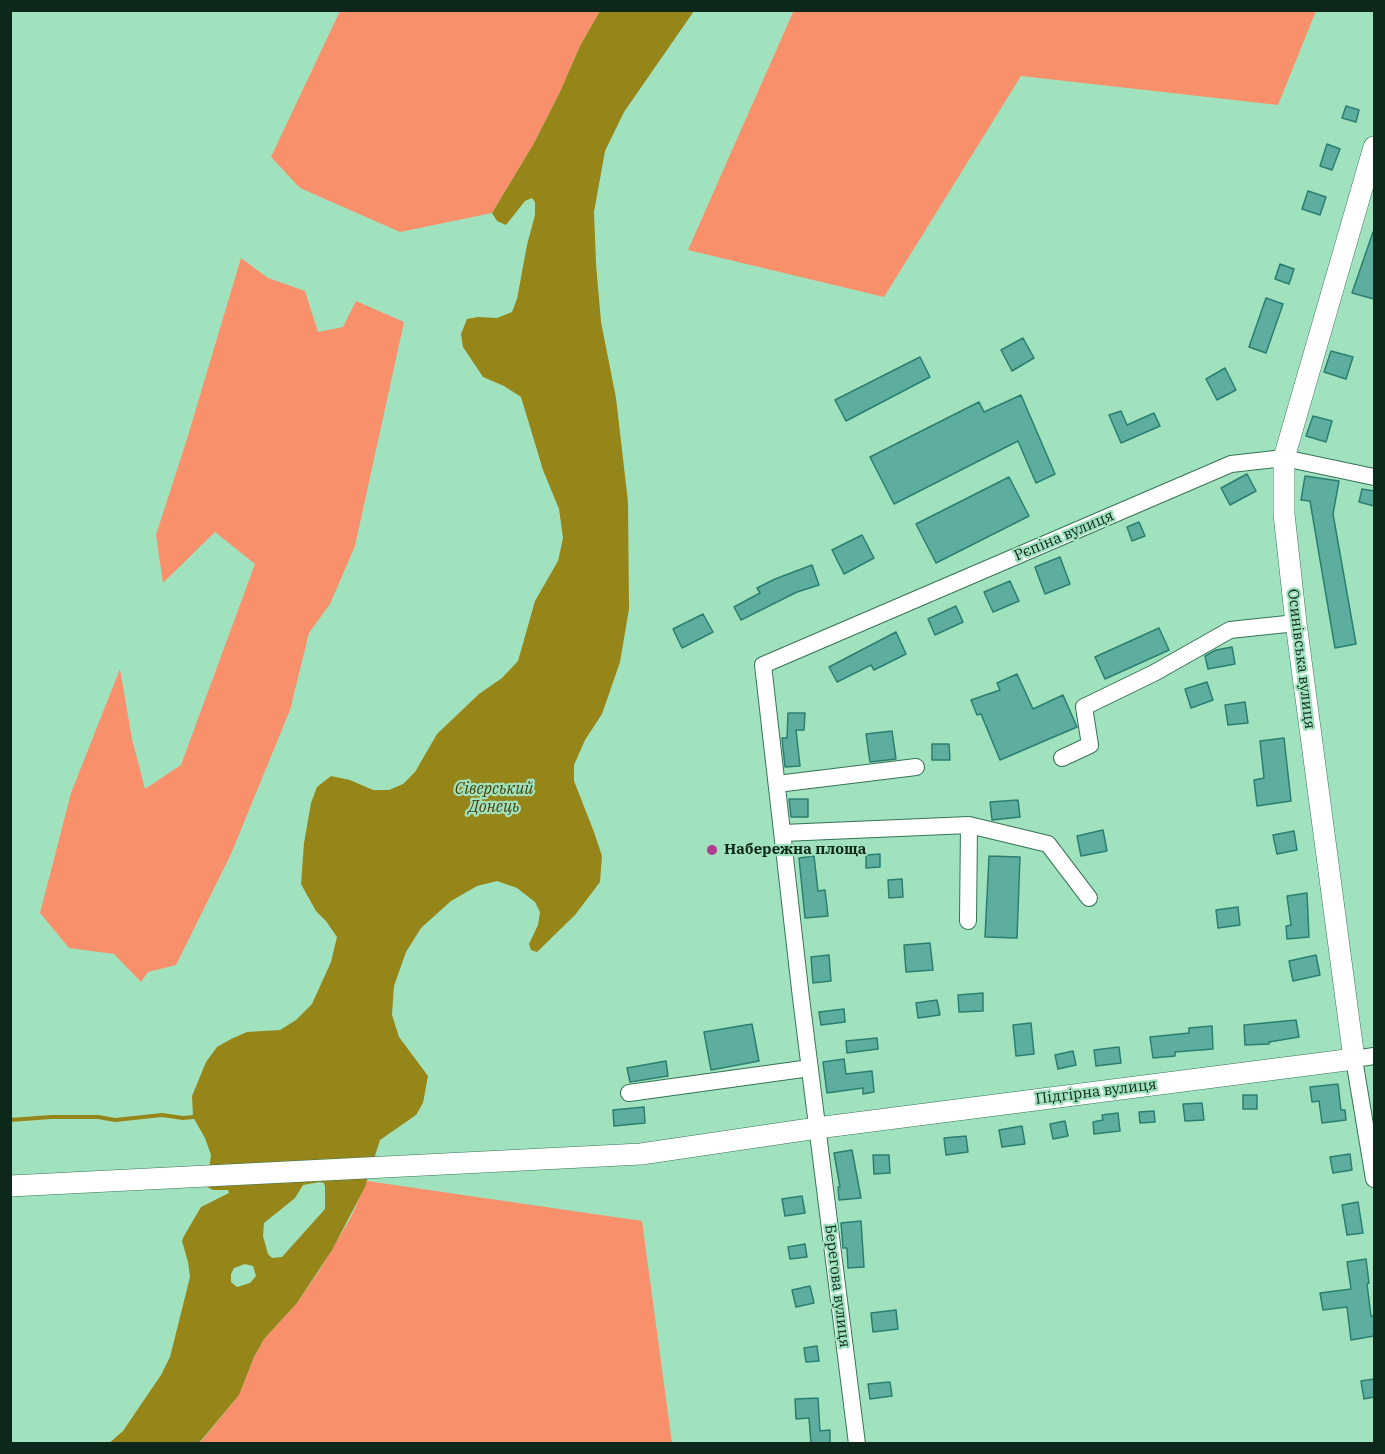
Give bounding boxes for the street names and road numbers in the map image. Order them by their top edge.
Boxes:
street label: Рєпіна вулиця [1011,507,1117,565]
street label: Осинівська вулиця [1283,588,1319,730]
street label: Підгірна вулиця [1034,1076,1158,1108]
street label: Берегова вулиця [821,1223,853,1349]

